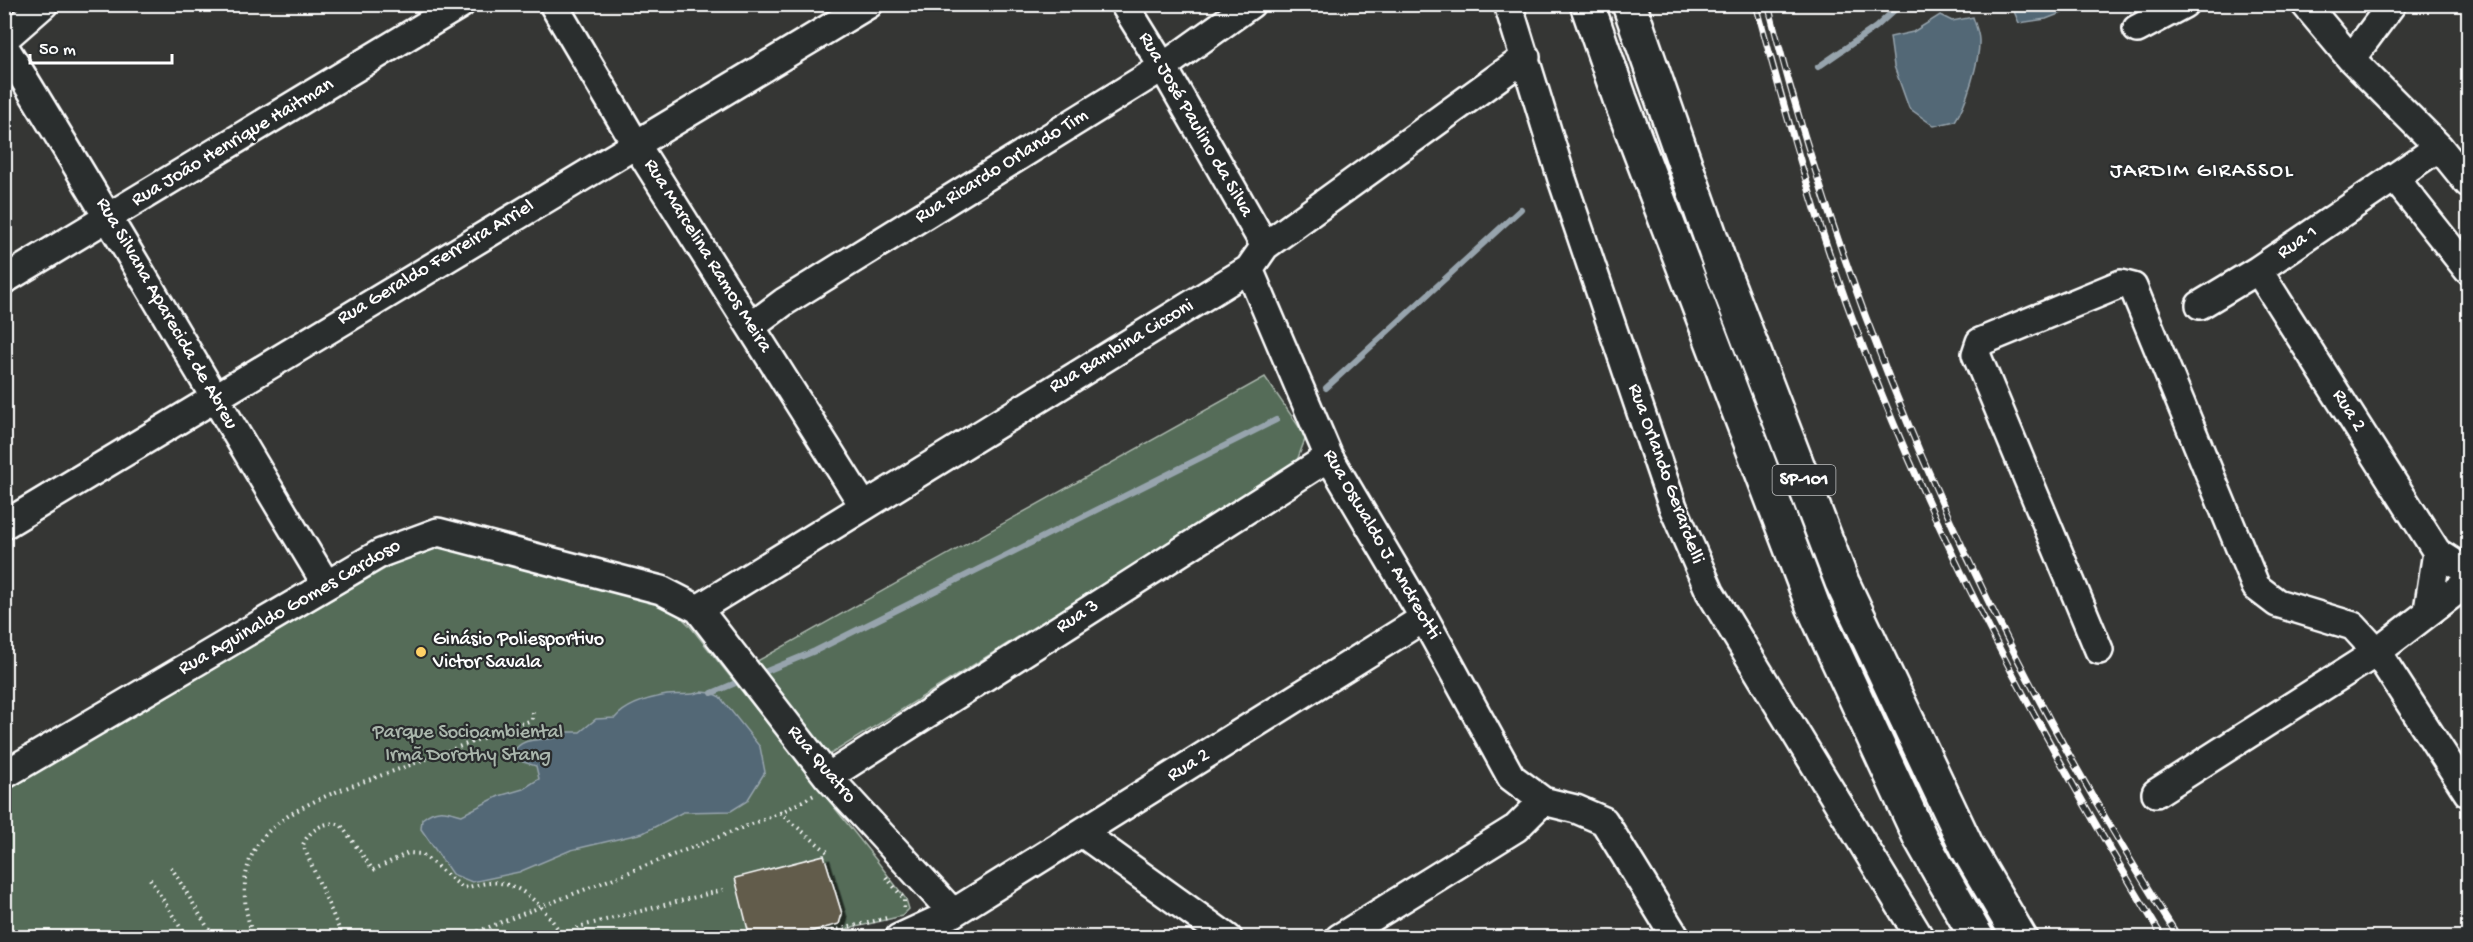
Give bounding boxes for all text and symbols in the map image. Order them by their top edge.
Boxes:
scale bar [30,27,172,65]
street label: Rua José Paulino da Silva [1133,29,1258,222]
text: 50 m [39,40,76,61]
street label: Rua João Henrique Haitman [128,73,339,213]
street label: Rua Ricardo Orlando Tim [911,104,1093,230]
street label: Rua Marcelina Ramos Meira [638,155,777,358]
district label: JARDIM GIRASSOL [2110,159,2294,185]
street label: Rua Silvana Aparecida de Abreu [90,194,242,434]
street label: Rua Geraldo Ferreira Arriel [333,195,539,331]
street label: Rua 1 [2273,221,2323,265]
street label: Rua Bambina Cicconi [1046,295,1198,399]
street label: Rua Orlando Gerardelli [1622,381,1708,567]
street label: Rua 2 [2326,386,2370,437]
street label: Rua Oswaldo J. Andreotti [1317,446,1445,644]
road number: SP-101 [1772,465,1836,495]
street label: Rua Aguinaldo Gomes Cardoso [175,535,405,681]
street label: Rua 3 [1052,595,1104,639]
place label: Ginásio Poliesportivo Victor Savala [432,629,604,675]
marker: Ginásio Poliesportivo Victor Savala [414,645,428,659]
street label: Rua Quatro [782,721,860,809]
park label: Parque Socioambiental Irmã Dorothy Stang [372,722,563,768]
street label: Rua 2 [1164,744,1215,788]

